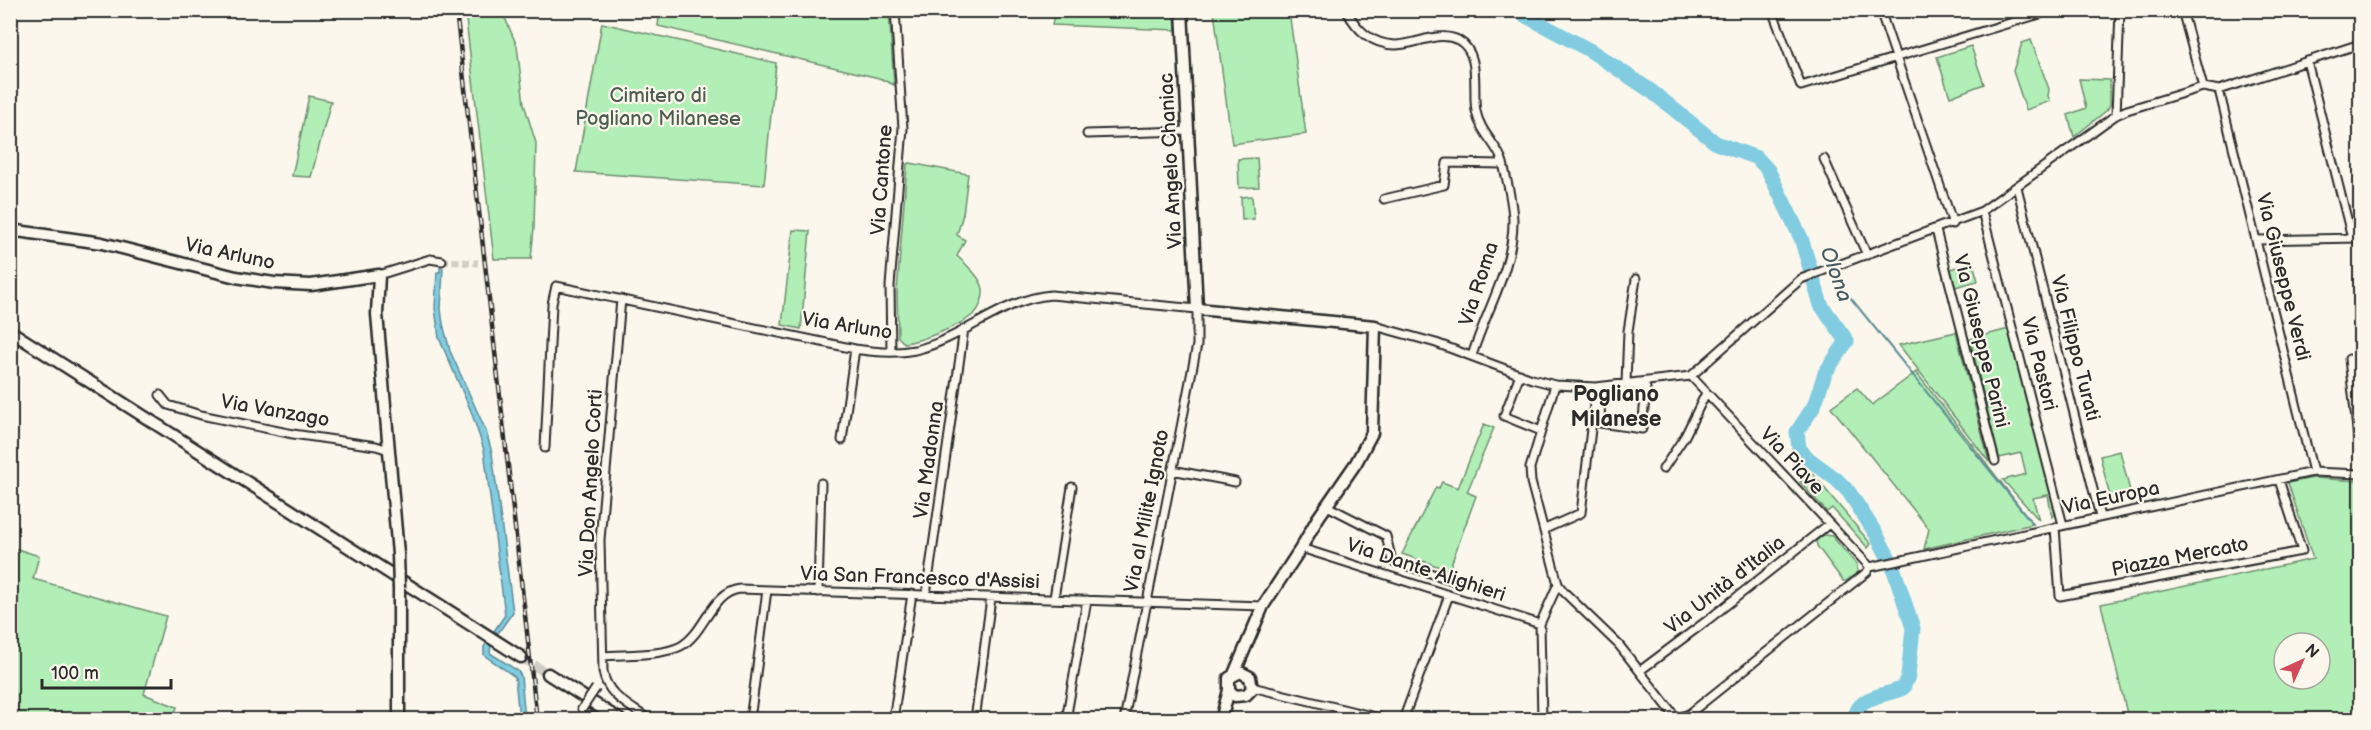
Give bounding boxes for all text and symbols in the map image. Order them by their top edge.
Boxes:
street label: Via Angelo Chaniac [1154,72,1188,250]
park label: Cimitero di Pogliano Milanese [575,84,741,131]
street label: Via Cantone [866,124,898,236]
street label: Via Giuseppe Verdi [2251,191,2315,363]
street label: Via Arluno [183,233,277,275]
street label: Via Roma [1454,239,1504,329]
water label: Olona [1814,243,1858,305]
street label: Via Giuseppe Parini [1948,252,2014,430]
street label: Via Filippo Turati [2045,273,2105,423]
street label: Via Arluno [800,307,894,345]
street label: Via Pastori [2016,315,2062,413]
district label: Pogliano Milanese [1571,381,1661,433]
street label: Via Don Angelo Corti [574,389,608,577]
street label: Via Vanzago [219,390,331,432]
street label: Via Madonna [909,399,949,521]
street label: Via Piave [1755,422,1829,500]
street label: Via al Milite Ignoto [1119,427,1175,595]
street label: Via Europa [2060,476,2162,520]
street label: Via Unità d'Italia [1660,531,1790,639]
street label: Piazza Mercato [2109,532,2251,582]
street label: Via Dante Alighieri [1343,533,1509,607]
street label: Via San Francesco d'Assisi [800,562,1040,594]
north arrow [2272,631,2332,691]
text: N [2301,640,2323,662]
scale bar [42,652,171,690]
text: 100 m [51,663,99,684]

